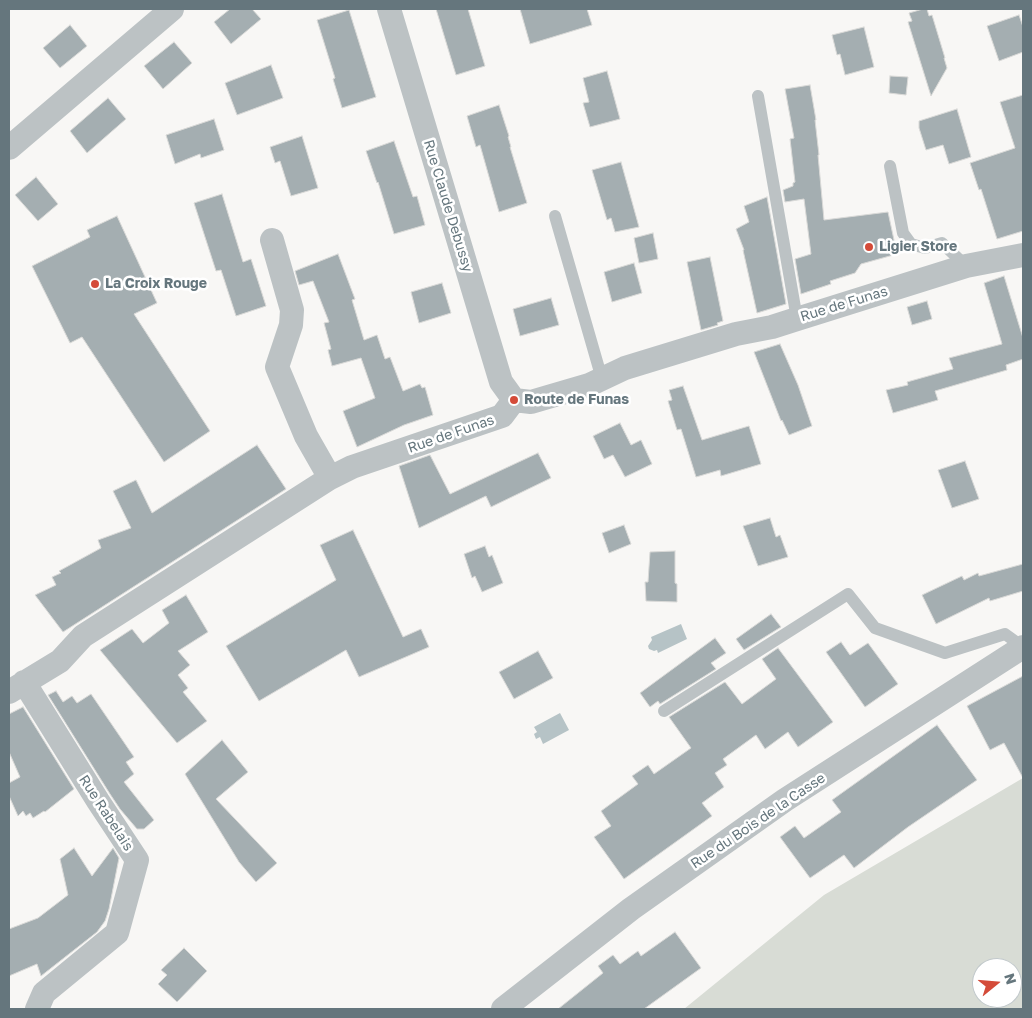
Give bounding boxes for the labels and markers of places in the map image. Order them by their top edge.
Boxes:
place label: Ligier Store [879,239,957,255]
marker: Ligier Store [863,241,875,253]
place label: La Croix Rouge [105,276,207,292]
marker: La Croix Rouge [89,278,101,290]
place label: Route de Funas [524,392,629,408]
marker: Route de Funas [508,394,520,406]

